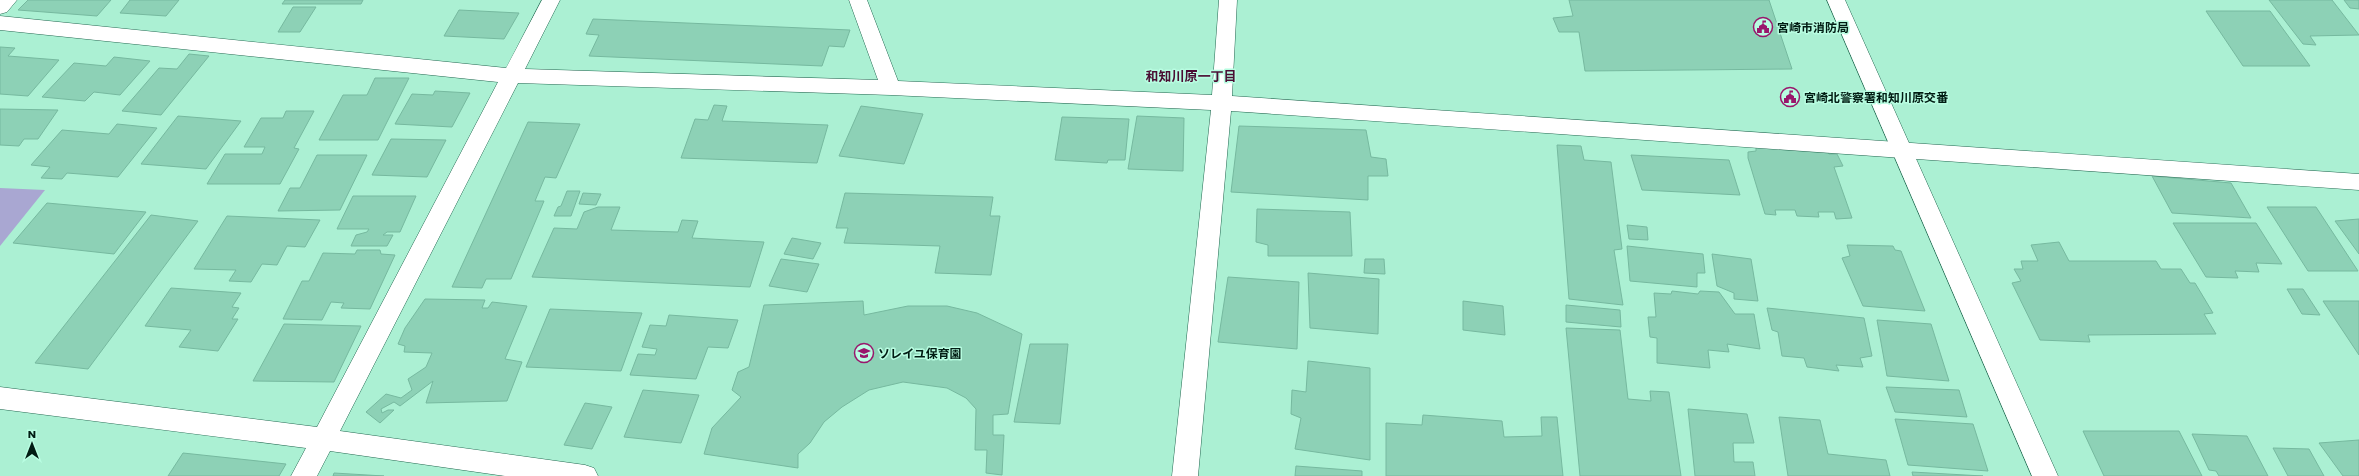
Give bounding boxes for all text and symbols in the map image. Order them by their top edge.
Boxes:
public building icon: 宮崎市消防局 [1752,16,1774,38]
place label: 宮崎市消防局 [1777,19,1849,36]
district label: 和知川原一丁目 [1145,67,1237,86]
public building icon: 宮崎北警察署和知川原交番 [1779,86,1801,108]
place label: 宮崎北警察署和知川原交番 [1804,89,1949,106]
school or university icon: ソレイユ保育園 [853,342,875,364]
place label: ソレイユ保育園 [878,345,962,362]
north arrow [12,424,52,464]
text: N [28,426,36,442]

